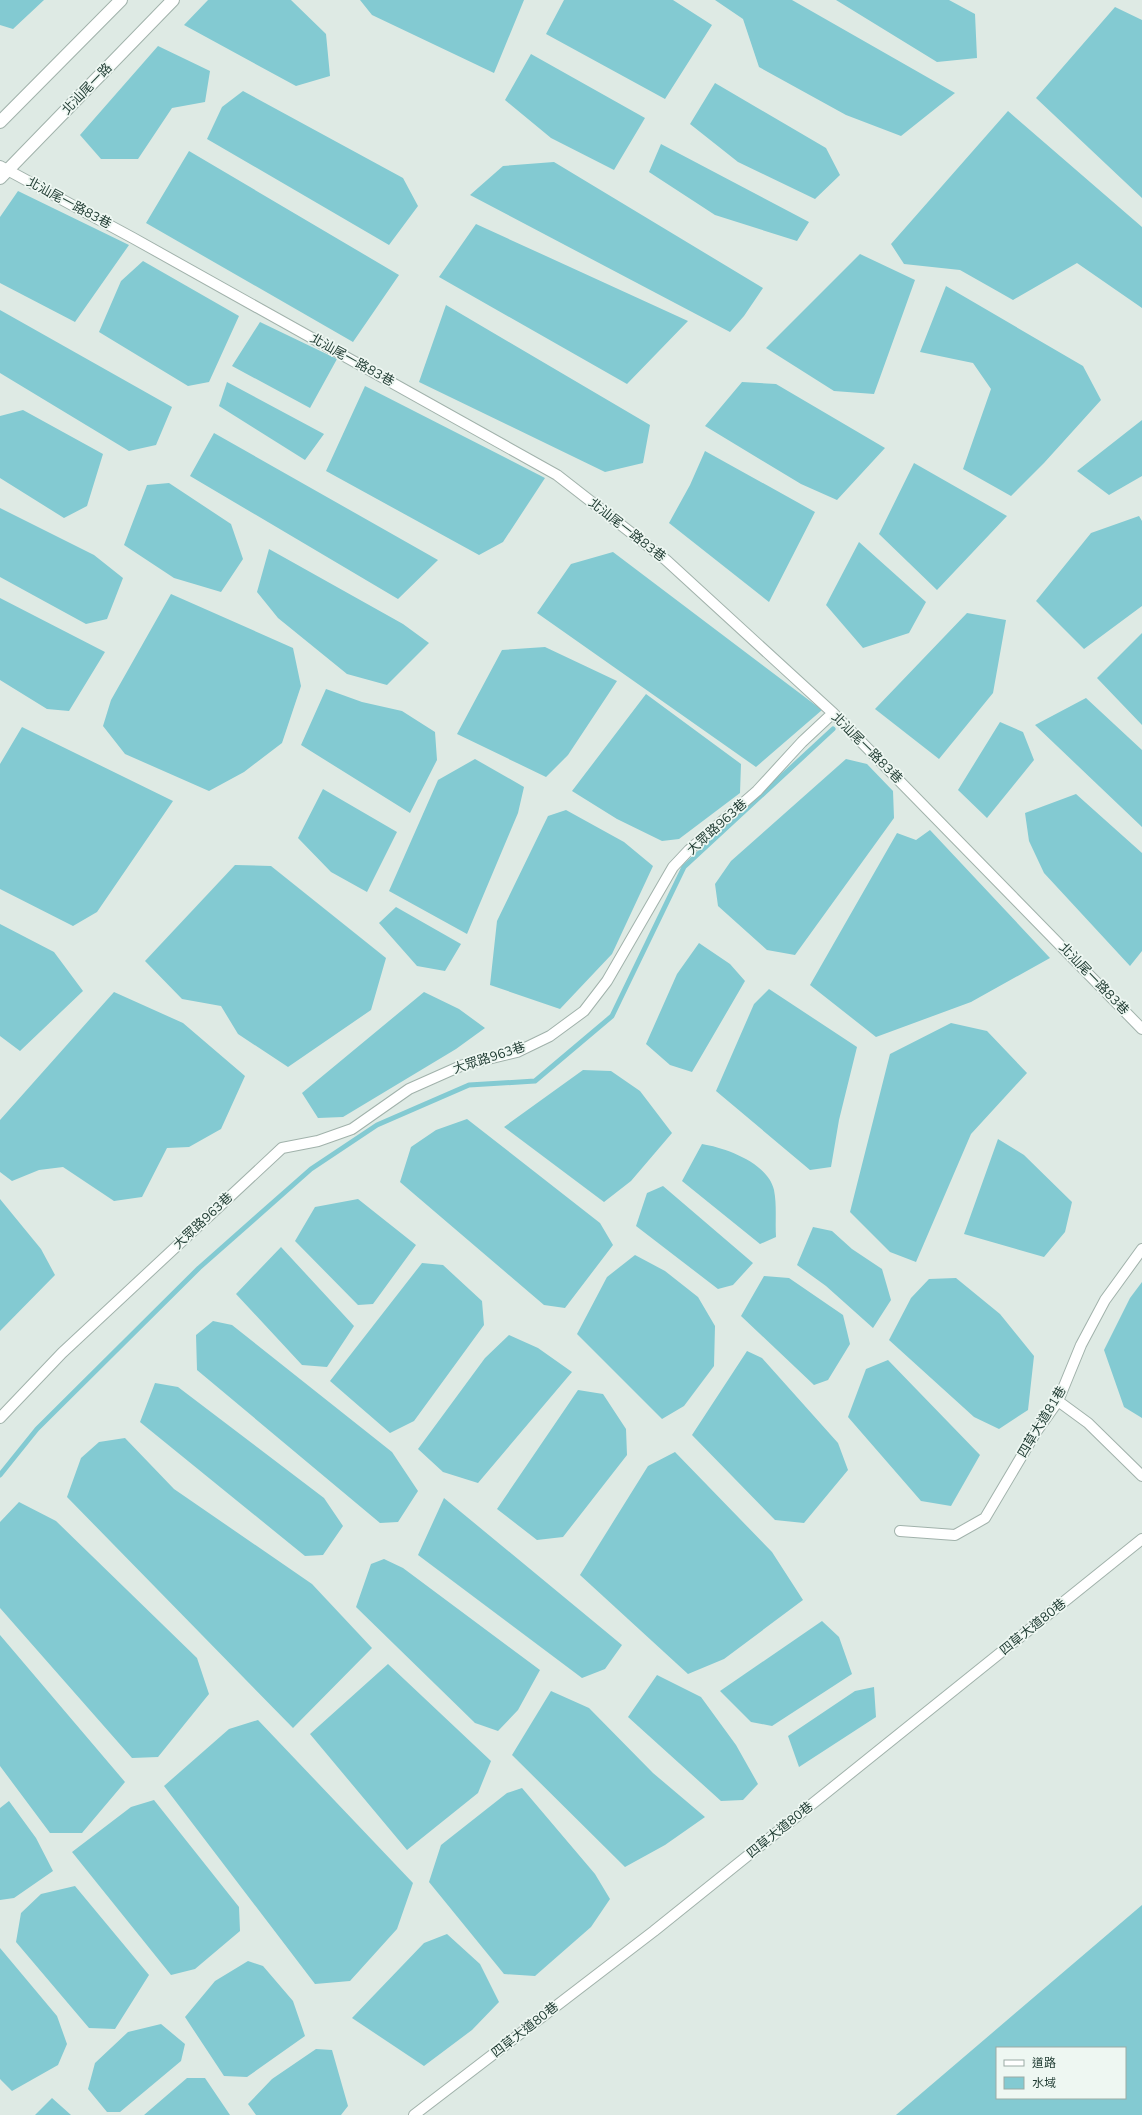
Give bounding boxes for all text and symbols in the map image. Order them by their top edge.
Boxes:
street label: 北汕尾一路 [58,59,116,119]
street label: 北汕尾一路83巷 [23,173,115,233]
street label: 北汕尾一路83巷 [307,329,397,391]
street label: 北汕尾一路83巷 [585,494,669,566]
street label: 北汕尾一路83巷 [828,709,906,787]
street label: 大眾路963巷 [683,795,751,859]
street label: 北汕尾一路83巷 [1055,939,1133,1019]
street label: 大眾路963巷 [450,1038,528,1078]
street label: 大眾路963巷 [169,1189,237,1253]
street label: 四草大道81巷 [1014,1383,1070,1461]
street label: 四草大道80巷 [996,1595,1070,1659]
street label: 四草大道80巷 [743,1798,817,1862]
street label: 四草大道80巷 [488,1998,562,2062]
legend [996,2047,1126,2099]
text: 道路 [1032,2055,1056,2071]
text: 水域 [1032,2075,1056,2091]

